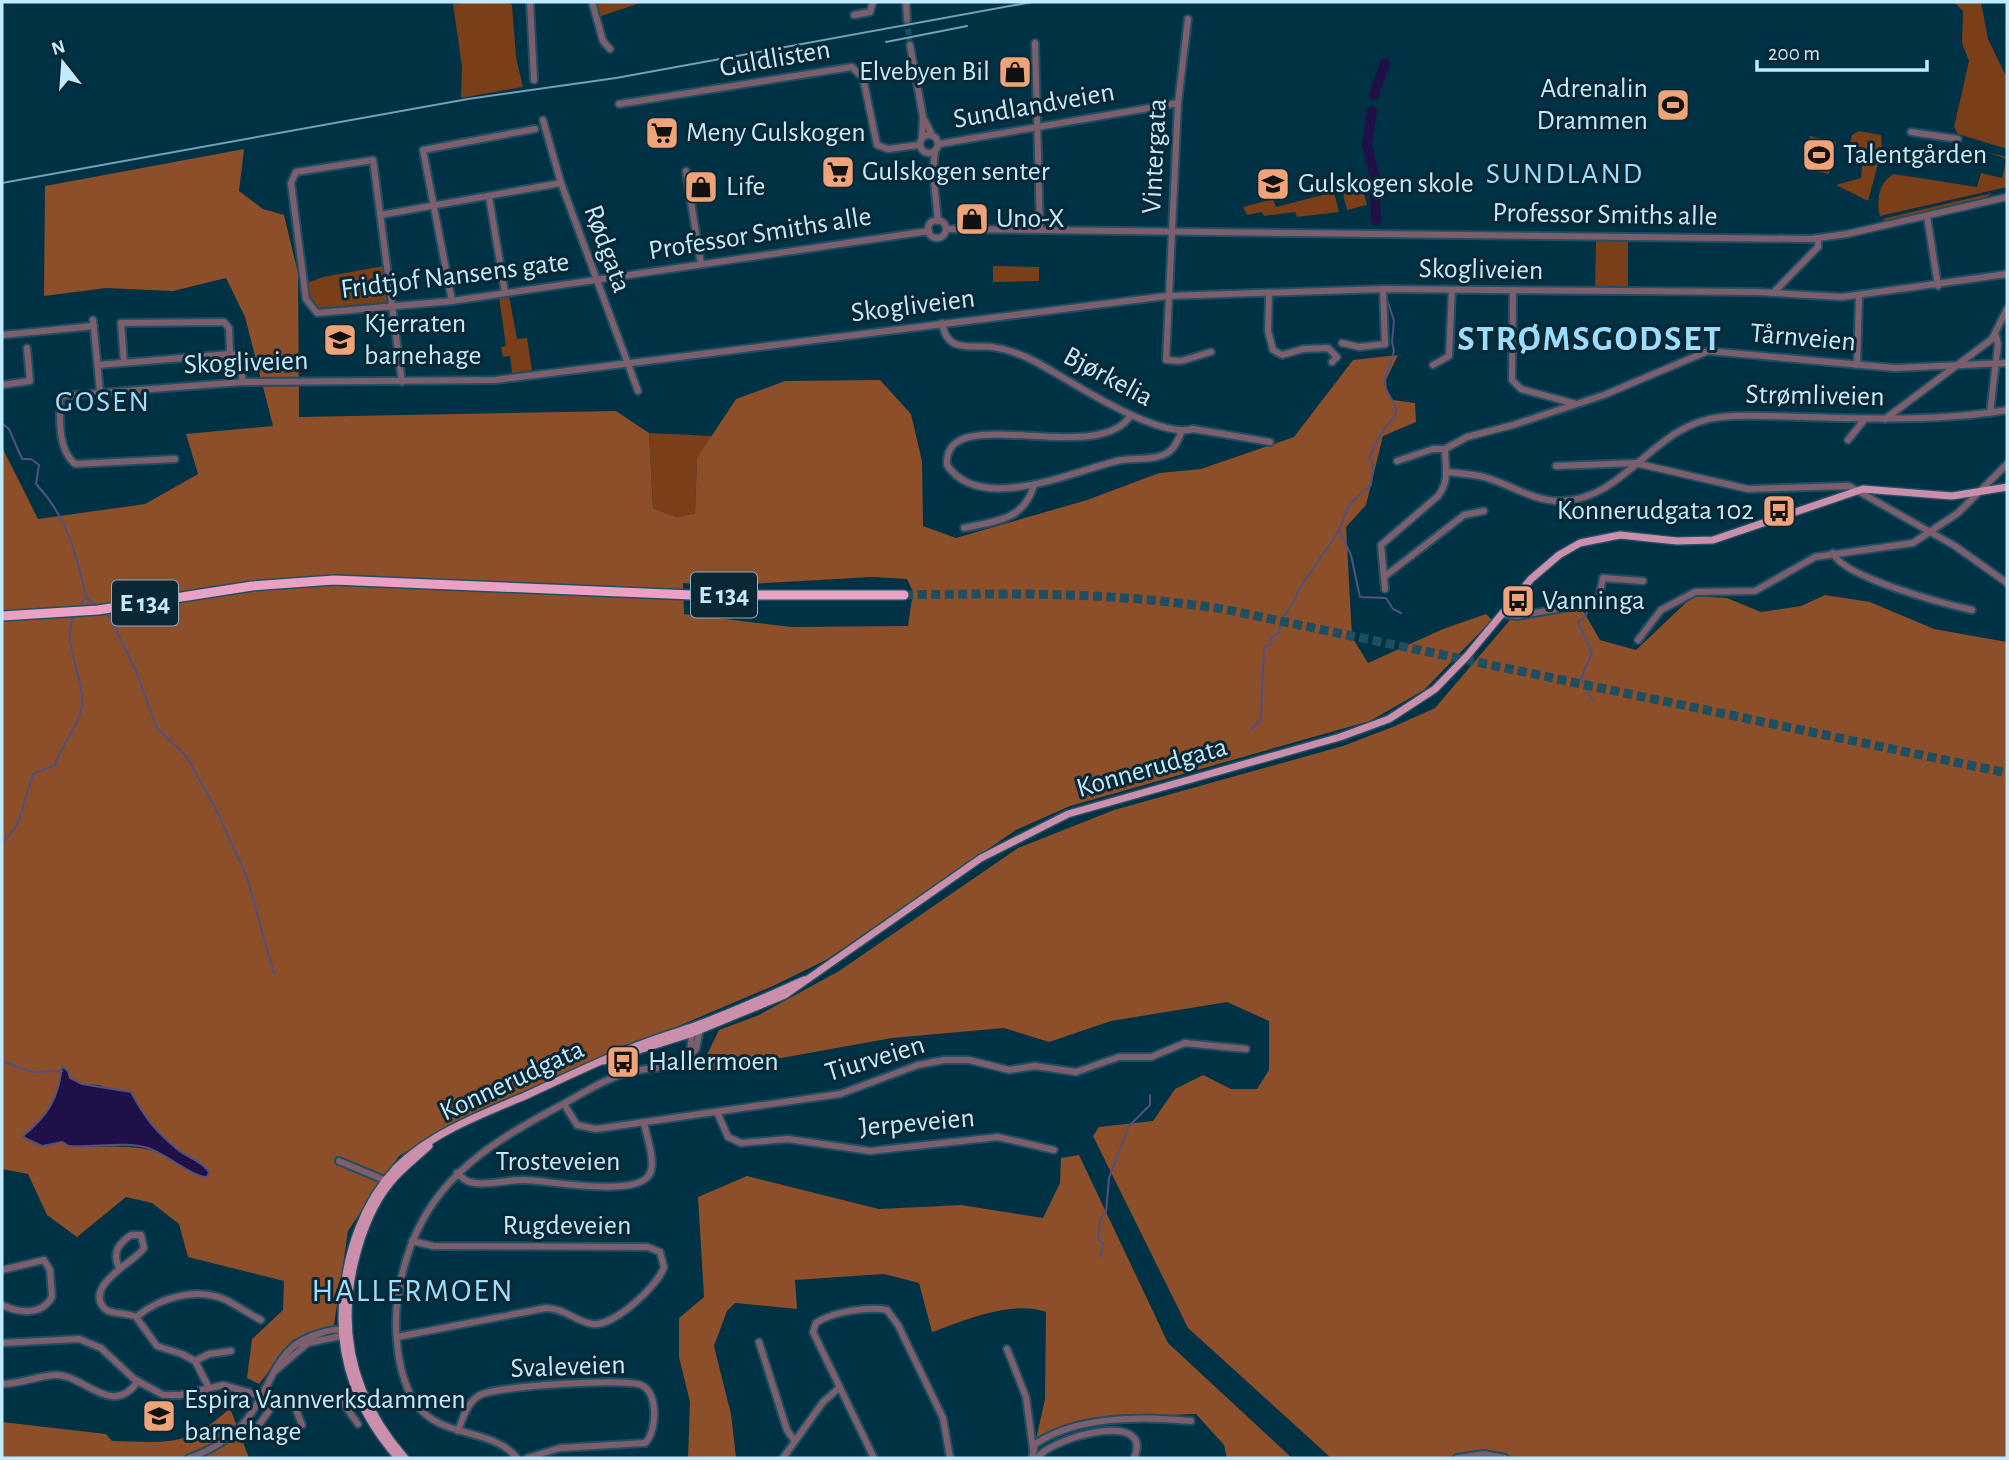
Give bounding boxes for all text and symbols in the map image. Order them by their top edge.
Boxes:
north arrow [28,28,98,98]
scale bar [1757,28,1927,72]
street label: Guldlisten [717,35,833,83]
text: N [49,37,68,59]
text: 200 m [1768,43,1820,64]
shop icon: Elvebyen Bil [996,53,1034,91]
place label: Elvebyen Bil [859,58,990,86]
place label: Adrenalin Drammen [1537,75,1648,135]
street label: Sundlandveien [951,78,1117,134]
sports icon: Adrenalin Drammen [1654,86,1692,124]
street label: Vintergata [1138,97,1172,214]
supermarket icon: Meny Gulskogen [643,114,681,152]
place label: Meny Gulskogen [686,119,866,147]
sports icon: Talentgården [1800,136,1838,174]
place label: Talentgården [1843,141,1987,169]
supermarket icon: Gulskogen senter [819,153,857,191]
place label: Gulskogen senter [862,158,1050,186]
district label: SUNDLAND [1486,159,1644,189]
school or university icon: Gulskogen skole [1254,165,1292,203]
shop icon: Life [682,168,720,206]
place label: Gulskogen skole [1298,170,1474,198]
place label: Life [726,173,765,201]
street label: Professor Smiths alle [1492,199,1718,231]
shop icon: Uno-X [953,200,991,238]
street label: Rødgata [578,202,636,297]
street label: Professor Smiths alle [647,203,873,265]
place label: Uno-X [996,205,1065,233]
street label: Fridtjof Nansens gate [339,248,571,304]
street label: Skogliveien [1418,255,1544,285]
street label: Skogliveien [849,284,977,328]
place label: Kjerraten barnehage [364,310,482,370]
street label: Tårnveien [1749,319,1857,357]
school or university icon: Kjerraten barnehage [321,321,359,359]
district label: STRØMSGODSET [1457,322,1723,357]
street label: Bjørkelia [1059,342,1157,412]
street label: Skogliveien [183,347,309,379]
street label: Strømliveien [1745,381,1885,411]
district label: GOSEN [55,387,151,417]
bus stop icon: Konnerudgata 102 [1760,492,1798,530]
place label: Konnerudgata 102 [1557,497,1754,525]
road number: E 134 [691,572,757,618]
road number: E 134 [112,580,178,625]
bus stop icon: Vanninga [1499,582,1537,620]
place label: Vanninga [1542,587,1645,615]
street label: Konnerudgata [1073,733,1231,803]
street label: Tiurveien [822,1031,928,1087]
street label: Konnerudgata [436,1035,588,1127]
bus stop icon: Hallermoen [604,1043,642,1081]
place label: Hallermoen [648,1048,779,1076]
street label: Jerpeveien [858,1104,976,1142]
street label: Trosteveien [496,1148,621,1176]
street label: Rugdeveien [503,1212,631,1240]
district label: HALLERMOEN [311,1275,515,1307]
street label: Svaleveien [510,1351,626,1383]
place label: Espira Vannverksdammen barnehage [184,1386,466,1446]
school or university icon: Espira Vannverksdammen barnehage [140,1397,178,1435]

